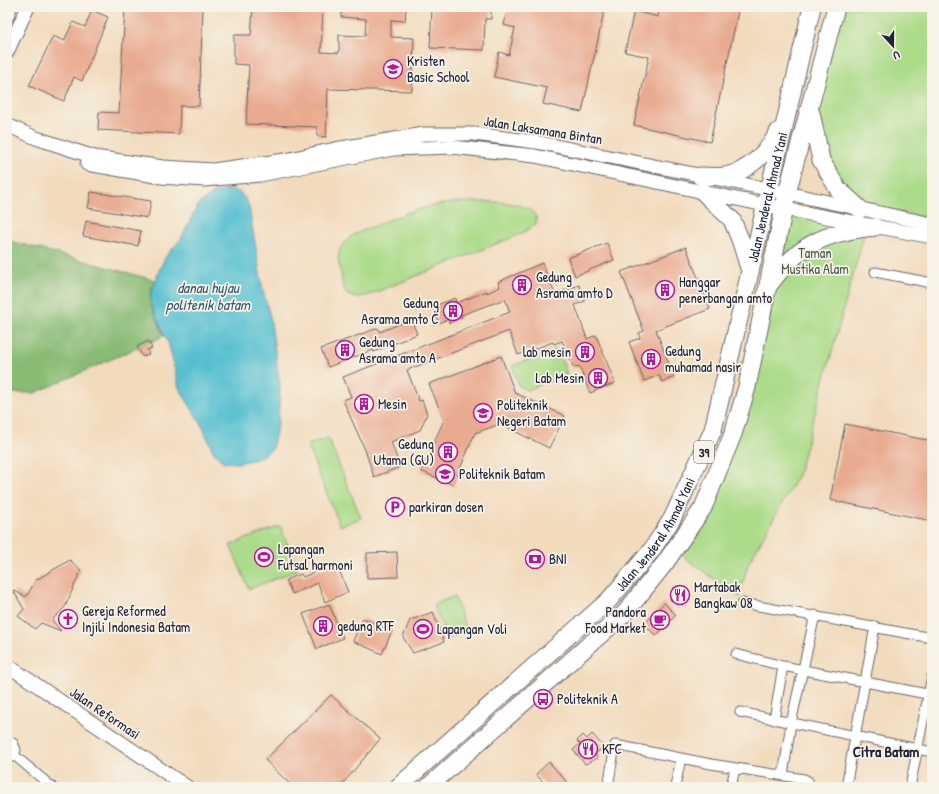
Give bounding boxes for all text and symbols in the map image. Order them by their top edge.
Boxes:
north arrow [873,26,913,66]
text: U [891,48,902,63]
place label: Kristen Basic School [407,51,470,86]
school or university icon: Kristen Basic School [382,58,404,80]
street label: Jalan Laksamana Bintan [482,111,604,148]
street label: Jalan Jenderal Ahmad Yani [743,130,791,264]
park label: Taman Mustika Alam [781,243,849,278]
place label: Gedung Asrama amto D [536,267,613,302]
place label: Hanggar penerbangan amto [679,272,773,308]
building icon: Gedung Asrama amto D [511,274,533,296]
water label: danau hujau politenik batam [165,277,251,315]
building icon: Hanggar penerbangan amto [654,279,676,301]
place label: Gedung Asrama amto C [361,293,439,328]
building icon: Gedung Asrama amto C [442,300,464,322]
place label: Gedung Asrama amto A [359,332,436,367]
building icon: Gedung Asrama amto A [334,339,356,361]
building icon: lab mesin [574,341,596,363]
place label: Gedung muhamad nasir [665,341,742,376]
place label: lab mesin [523,342,571,361]
building icon: Gedung muhamad nasir [640,348,662,370]
building icon: Lab Mesin [587,367,609,389]
place label: Lab Mesin [536,368,584,387]
building icon: Mesin [353,393,375,415]
place label: Mesin [378,394,407,413]
place label: Politeknik Negeri Batam [497,395,566,431]
school or university icon: Politeknik Negeri Batam [472,402,494,424]
place label: Gedung Utama (GU) [374,434,434,469]
building icon: Gedung Utama (GU) [437,441,459,463]
road number: 39 [694,441,714,463]
school or university icon: Politeknik Batam [434,463,456,485]
place label: Politeknik Batam [459,464,545,483]
street label: Jalan Jenderal Ahmad Yani [611,474,699,595]
parking icon: parkiran dosen [384,496,406,518]
place label: parkiran dosen [409,497,484,517]
place label: Lapangan Futsal harmoni [277,539,353,574]
sports icon: Lapangan Futsal harmoni [253,546,275,568]
bank icon: BNI [524,548,546,570]
place label: BNI [549,549,567,568]
place label: Martabak Bangkaw 08 [694,577,752,613]
restaurant icon: Martabak Bangkaw 08 [669,584,691,606]
place label: Gereja Reformed Injili Indonesia Batam [82,601,190,637]
place label: Pandora Food Market [584,602,647,637]
church icon: Gereja Reformed Injili Indonesia Batam [57,608,79,630]
cafe icon: Pandora Food Market [649,609,671,631]
building icon: gedung RTF [312,615,334,637]
place label: gedung RTF [337,616,395,636]
sports icon: Lapangan Voli [412,618,434,640]
place label: Lapangan Voli [437,619,507,639]
street label: Jalan Reformasi [66,682,144,743]
bus stop icon: Politeknik A [532,688,554,710]
place label: Politeknik A [557,689,618,708]
restaurant icon: KFC [577,738,599,760]
place label: KFC [602,739,623,758]
district label: Citra Batam [853,741,919,762]

